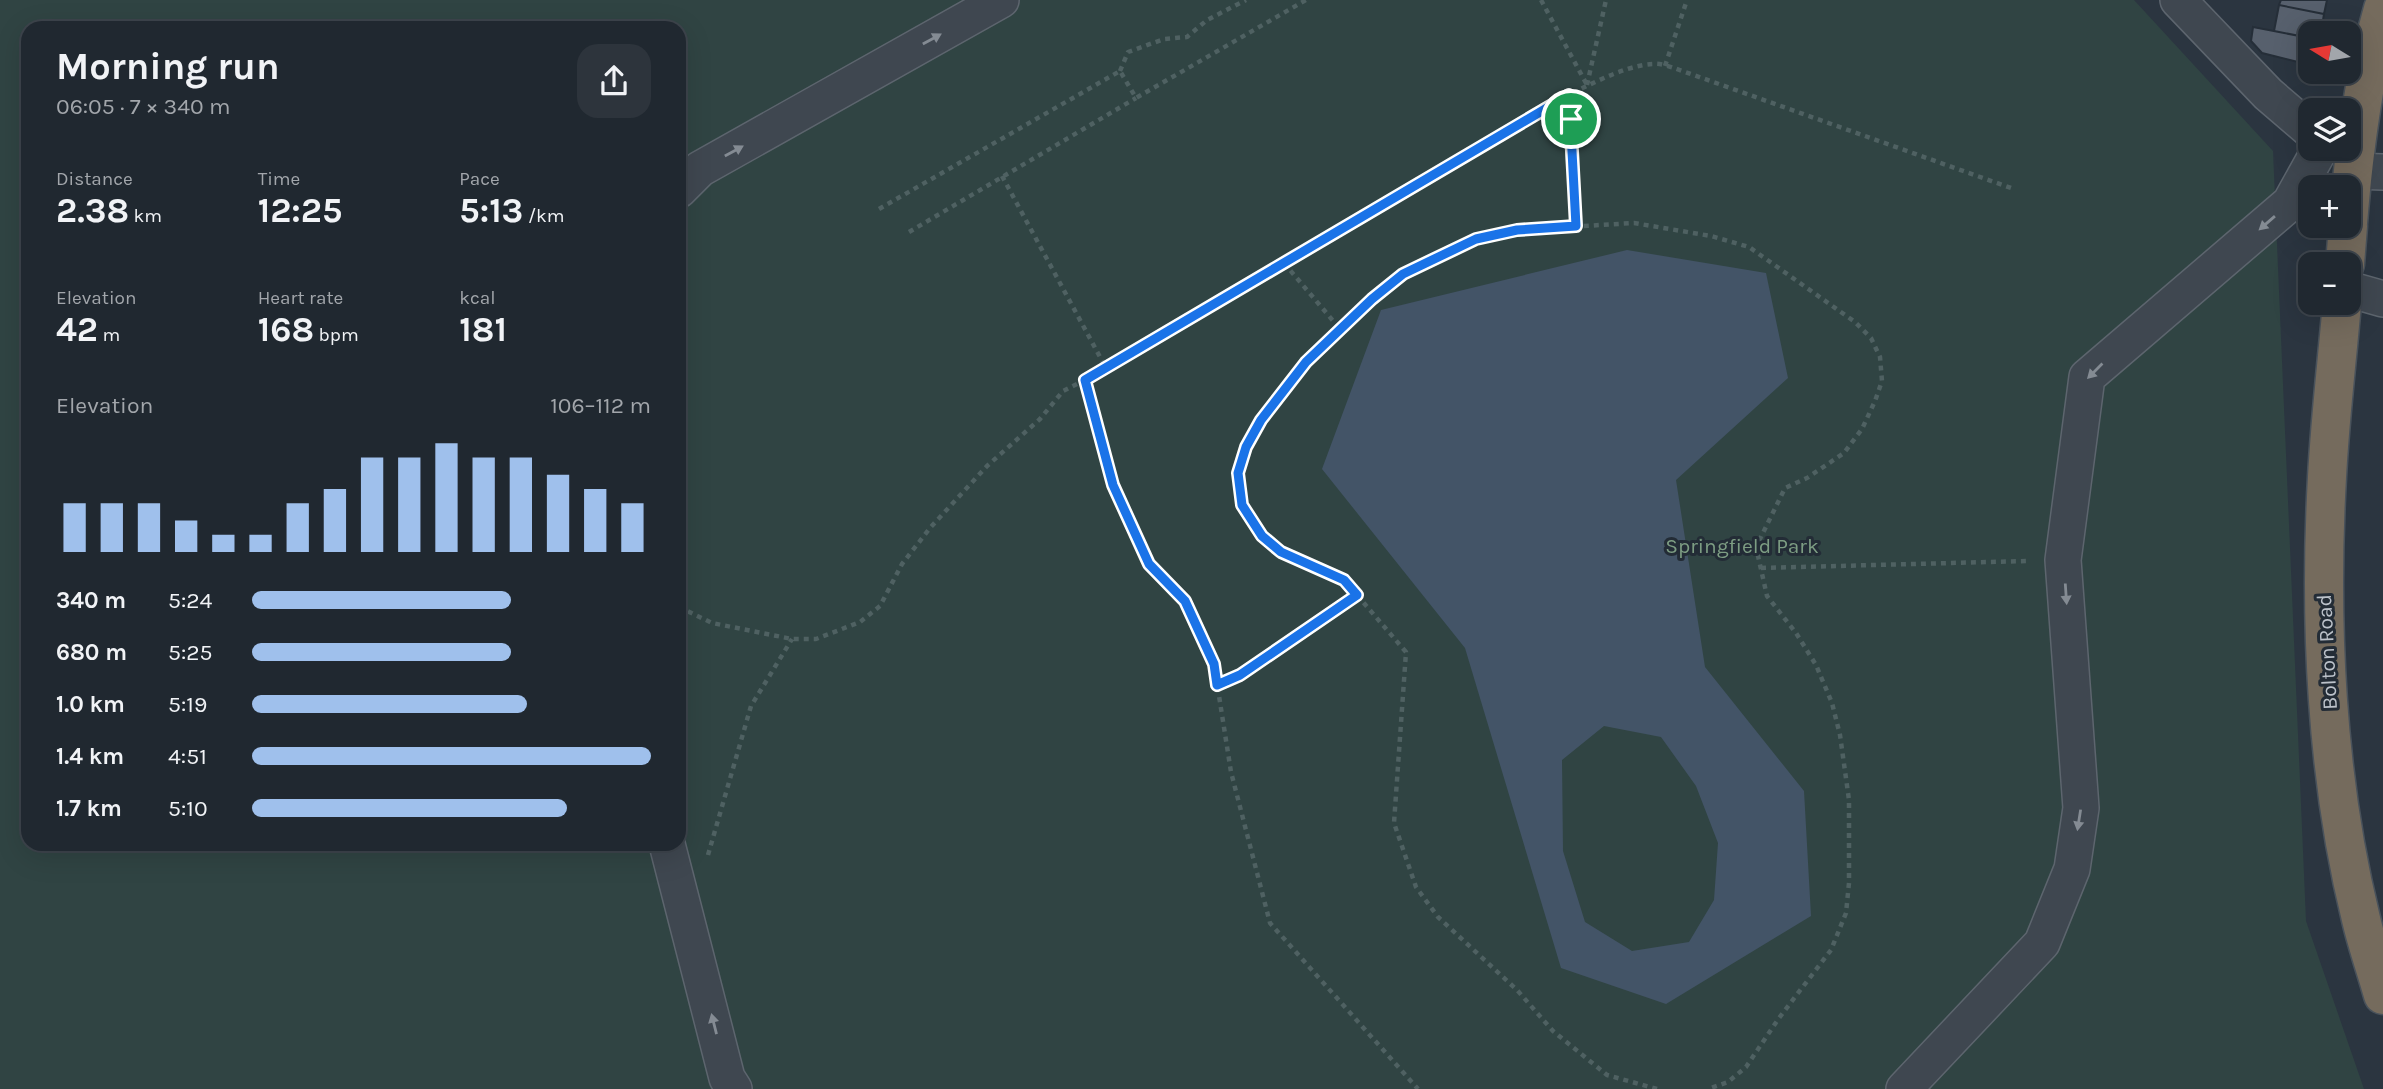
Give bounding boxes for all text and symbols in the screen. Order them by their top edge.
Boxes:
north arrow [2298,21,2361,84]
map controls [2298,21,2361,315]
one-way arrow [922,33,942,45]
text: Morning run [56,44,280,89]
button: share [577,44,651,118]
pin [1541,89,1601,149]
text: 06:05 · 7 × 340 m [56,93,231,120]
button: layers [2298,98,2361,161]
icon: arrive [1552,100,1590,138]
one-way arrow [724,145,743,157]
text: Distance [56,168,133,190]
text: Time [258,168,300,190]
text: Pace [459,168,500,190]
button: + [2298,175,2361,238]
text: 2.38 [56,190,129,231]
text: 12:25 [258,190,342,231]
text: 5:13 [459,190,523,231]
text: km [129,205,162,227]
text: /km [523,205,565,227]
one-way arrow [2258,215,2275,230]
button: − [2298,252,2361,315]
text: Elevation [56,287,136,309]
text: Heart rate [258,287,343,309]
text: kcal [459,287,496,309]
text: 42 [56,309,98,350]
text: 168 [258,309,314,350]
text: 181 [459,309,507,350]
text: m [98,324,120,346]
text: bpm [314,324,359,346]
one-way arrow [2086,363,2103,380]
text: Elevation [56,392,153,419]
text: 106–112 m [550,392,651,419]
park label: Springfield Park [1665,534,1819,558]
one-way arrow [2060,583,2071,605]
text: 340 m [56,587,126,614]
text: 5:24 [168,587,212,614]
street label: Bolton Road [2312,594,2342,710]
text: 680 m [56,639,127,666]
text: 5:25 [168,639,213,666]
text: 1.0 km [56,691,125,718]
text: 5:19 [168,691,207,718]
text: 1.4 km [56,743,124,770]
text: 4:51 [168,743,207,770]
text: 1.7 km [56,795,122,822]
text: 5:10 [168,795,208,822]
one-way arrow [2073,809,2084,831]
one-way arrow [708,1014,718,1035]

